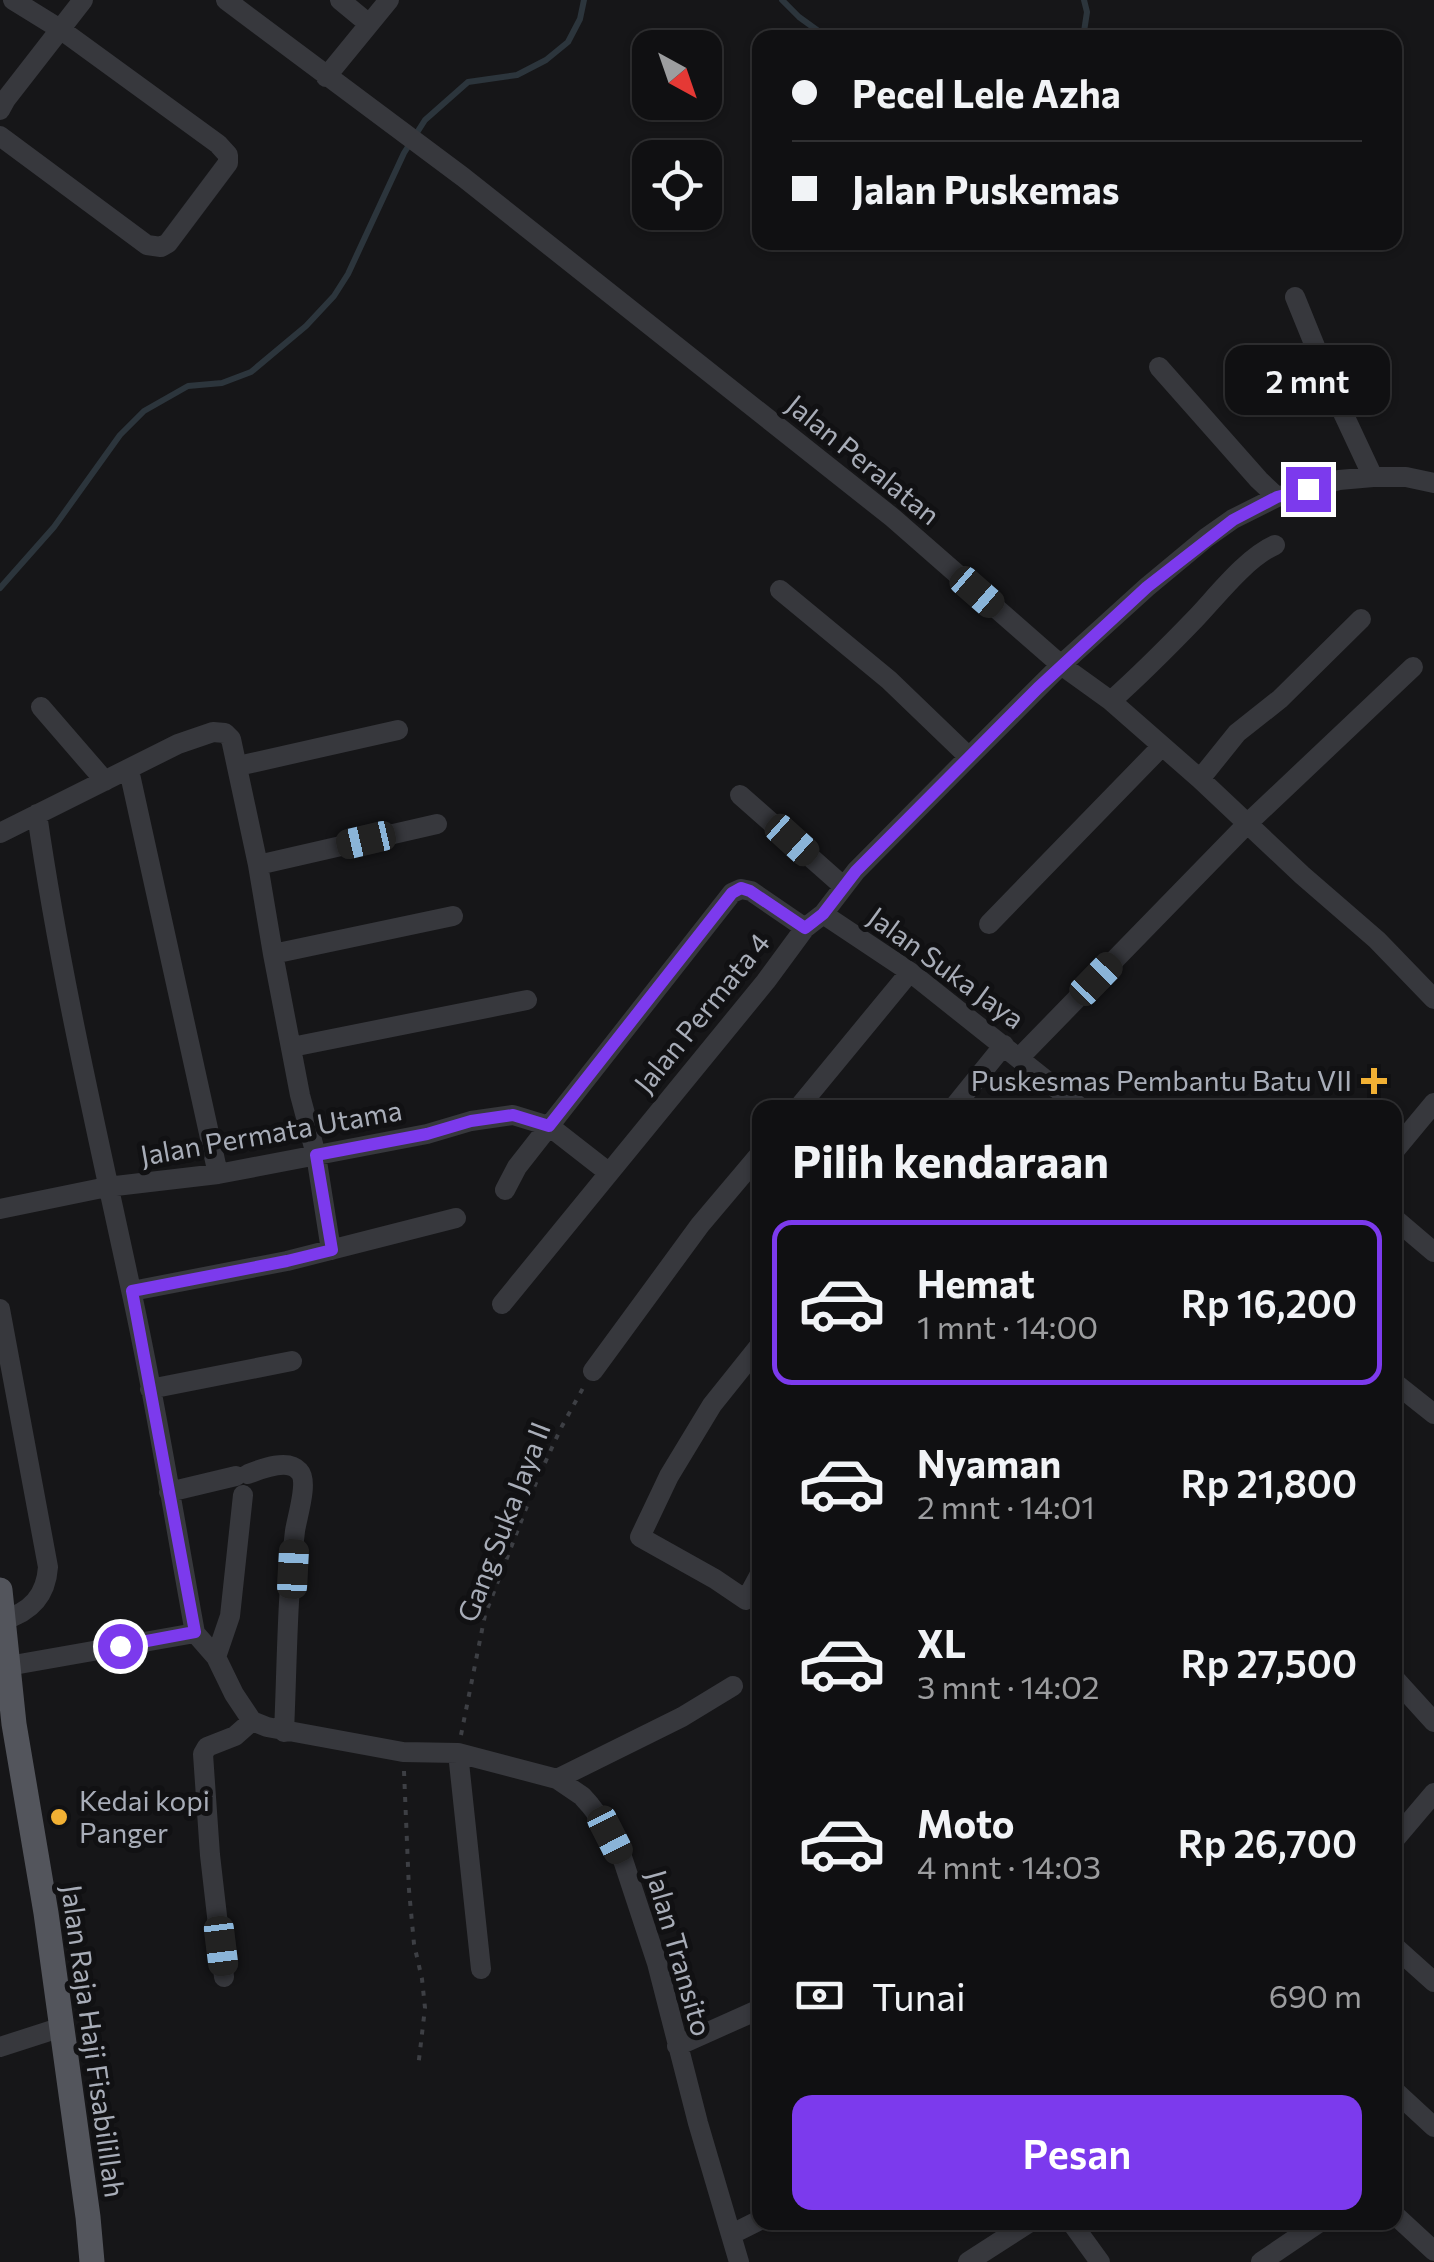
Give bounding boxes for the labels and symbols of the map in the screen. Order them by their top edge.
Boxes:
north arrow [632,30,722,120]
callout: 2 mnt [1226,344,1390,414]
street label: Jalan Peralatan [780,387,947,531]
route end [1286,467,1331,512]
car [945,561,1009,623]
car [760,809,824,871]
car [333,819,399,861]
street label: Jalan Suka Jaya [862,899,1031,1035]
street label: Jalan Permata 4 [626,925,776,1099]
car [1064,947,1128,1011]
place label: Puskesmas Pembantu Batu VII [971,1063,1352,1097]
marker: Puskesmas Pembantu Batu VII [1361,1068,1387,1094]
street label: Jalan Permata Utama [137,1092,404,1172]
street label: Gang Suka Jaya II [449,1417,557,1626]
car [276,1538,310,1600]
route start [98,1624,143,1669]
place label: Kedai kopi Panger [79,1783,210,1849]
car [583,1801,637,1869]
marker: Kedai kopi Panger [48,1806,70,1828]
street label: Jalan Transito [640,1866,720,2040]
street label: Jalan Raja Haji Fisabilillah [55,1882,133,2199]
car [202,1914,240,1978]

